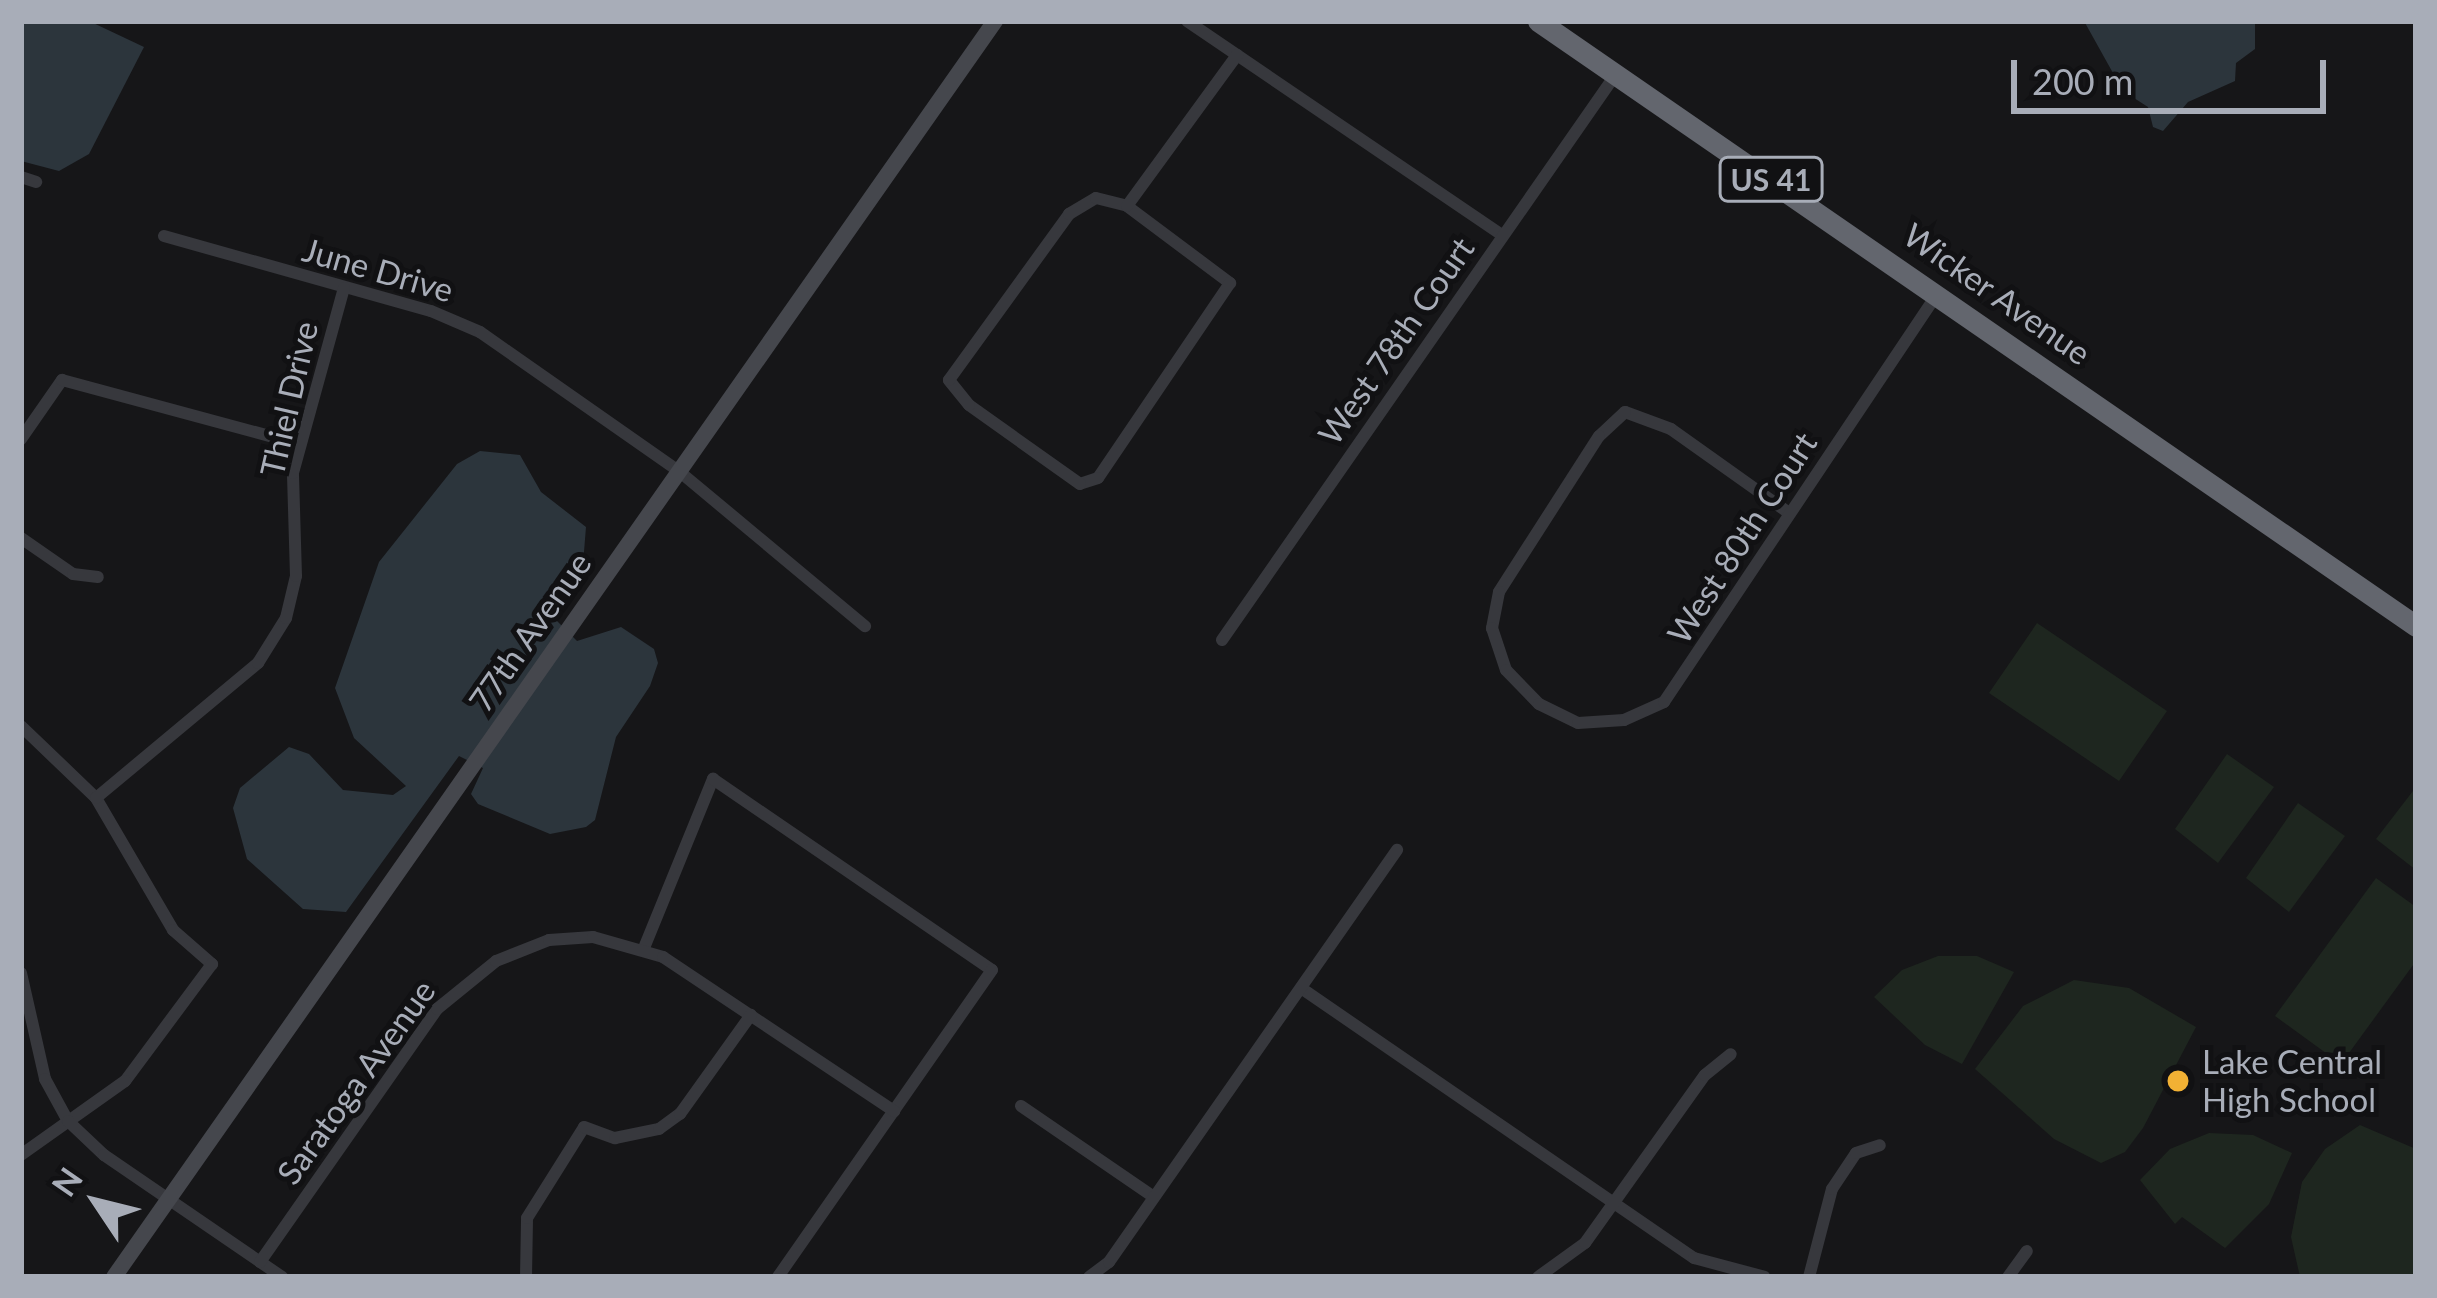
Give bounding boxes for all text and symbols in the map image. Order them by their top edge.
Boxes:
scale bar [2017,36,2332,110]
text: 200 m [2032,59,2133,103]
road number: US 41 [1717,155,1825,203]
street label: Wicker Avenue [1895,214,2099,374]
street label: June Drive [298,230,458,310]
street label: West 78th Court [1310,230,1482,452]
street label: Thiel Drive [252,318,326,480]
street label: West 80th Court [1659,425,1825,651]
street label: 77th Avenue [460,544,600,720]
street label: Saratoga Avenue [268,972,444,1192]
place label: Lake Central High School [2202,1042,2382,1120]
marker: Lake Central High School [2165,1068,2191,1094]
north arrow [36,1142,156,1262]
text: N [43,1159,90,1203]

